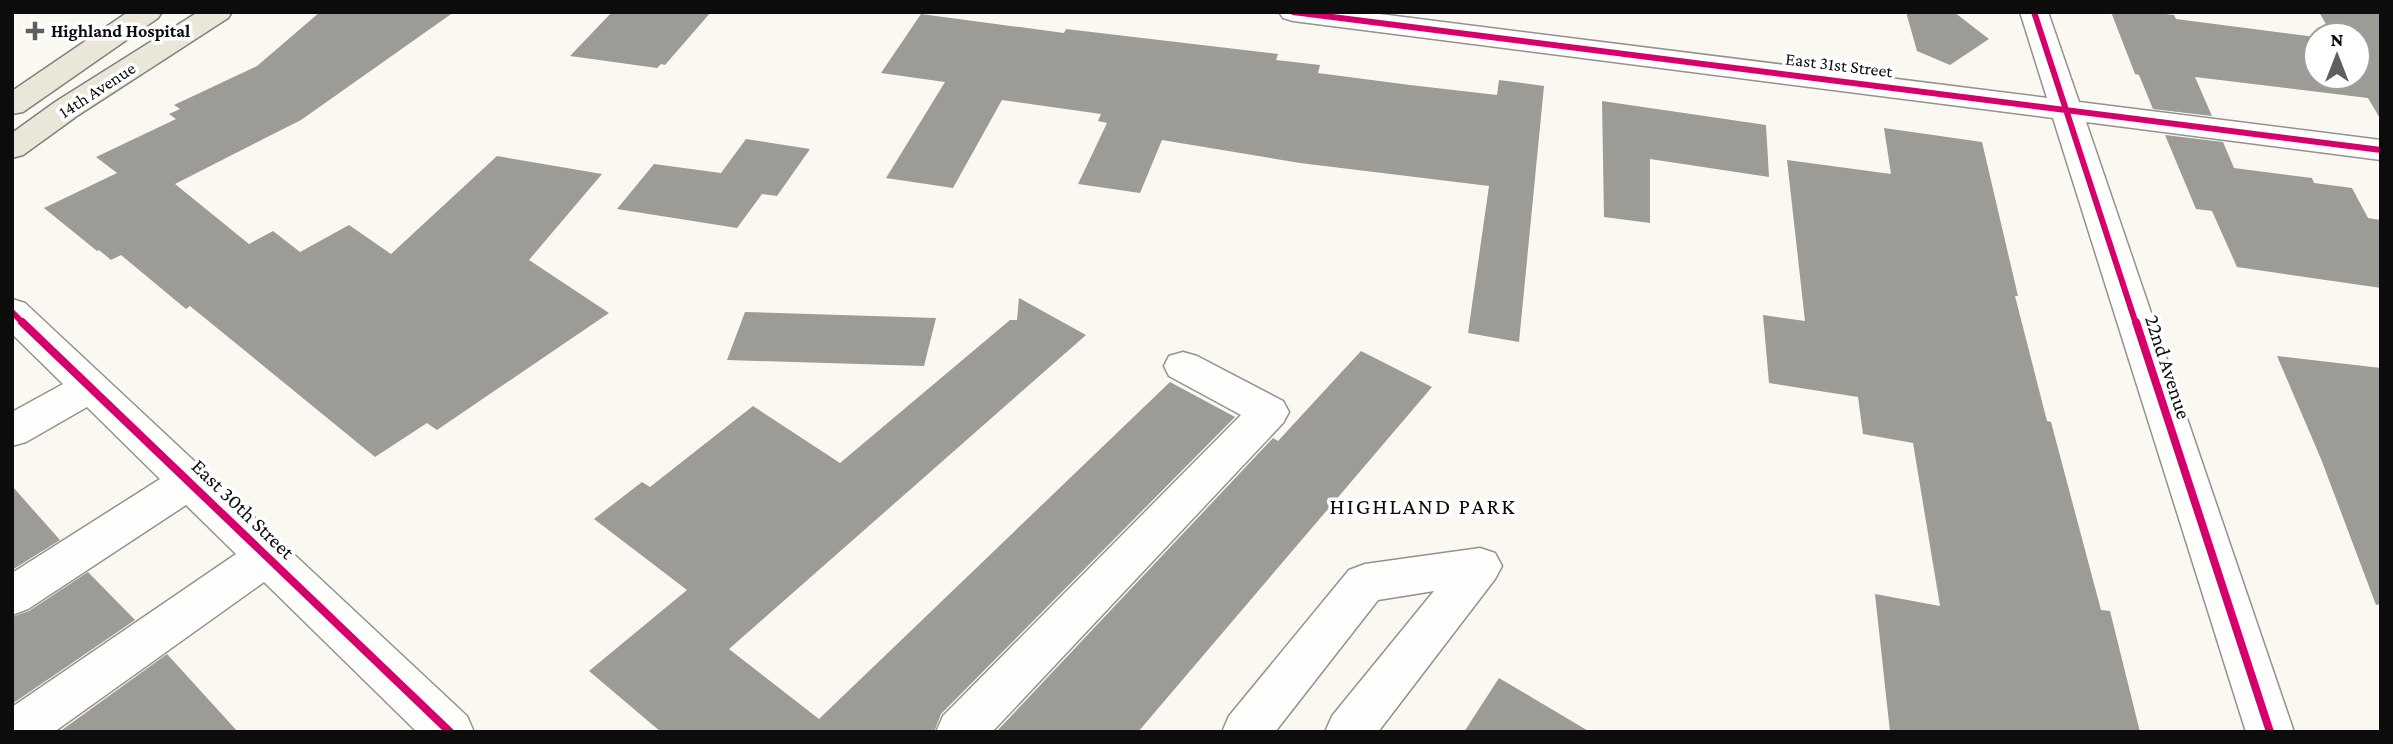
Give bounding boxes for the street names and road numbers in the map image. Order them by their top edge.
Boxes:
street label: East 31st Street [1784,49,1895,82]
street label: 14th Avenue [55,58,139,122]
street label: 22nd Avenue [2140,312,2196,422]
street label: East 30th Street [187,454,300,565]

